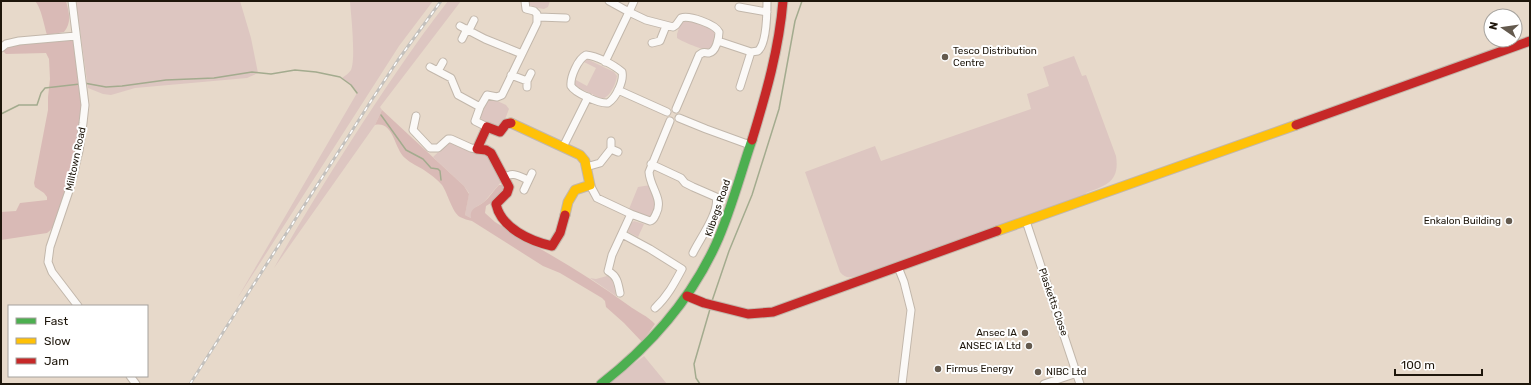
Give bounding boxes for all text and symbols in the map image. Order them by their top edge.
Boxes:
north arrow [1483,8,1523,48]
text: N [1487,20,1501,31]
place label: Tesco Distribution Centre [953,45,1037,69]
marker: Tesco Distribution Centre [940,52,950,62]
street label: Milltown Road [63,126,89,192]
street label: Kilbegs Road [703,178,733,238]
place label: Enkalon Building [1424,215,1501,227]
marker: Enkalon Building [1504,216,1514,226]
street label: Plasketts Close [1036,267,1070,338]
legend [8,305,148,377]
text: Fast [44,314,68,328]
place label: Ansec IA [976,327,1017,339]
marker: Ansec IA [1020,328,1030,338]
text: Slow [44,334,71,348]
place label: ANSEC IA Ltd [959,340,1021,352]
marker: ANSEC IA Ltd [1024,341,1034,351]
scale bar [1395,351,1482,377]
text: Jam [44,354,69,368]
text: 100 m [1401,358,1435,372]
place label: Firmus Energy [946,363,1014,375]
marker: Firmus Energy [933,364,943,374]
place label: NIBC Ltd [1046,366,1087,378]
marker: NIBC Ltd [1033,367,1043,377]

